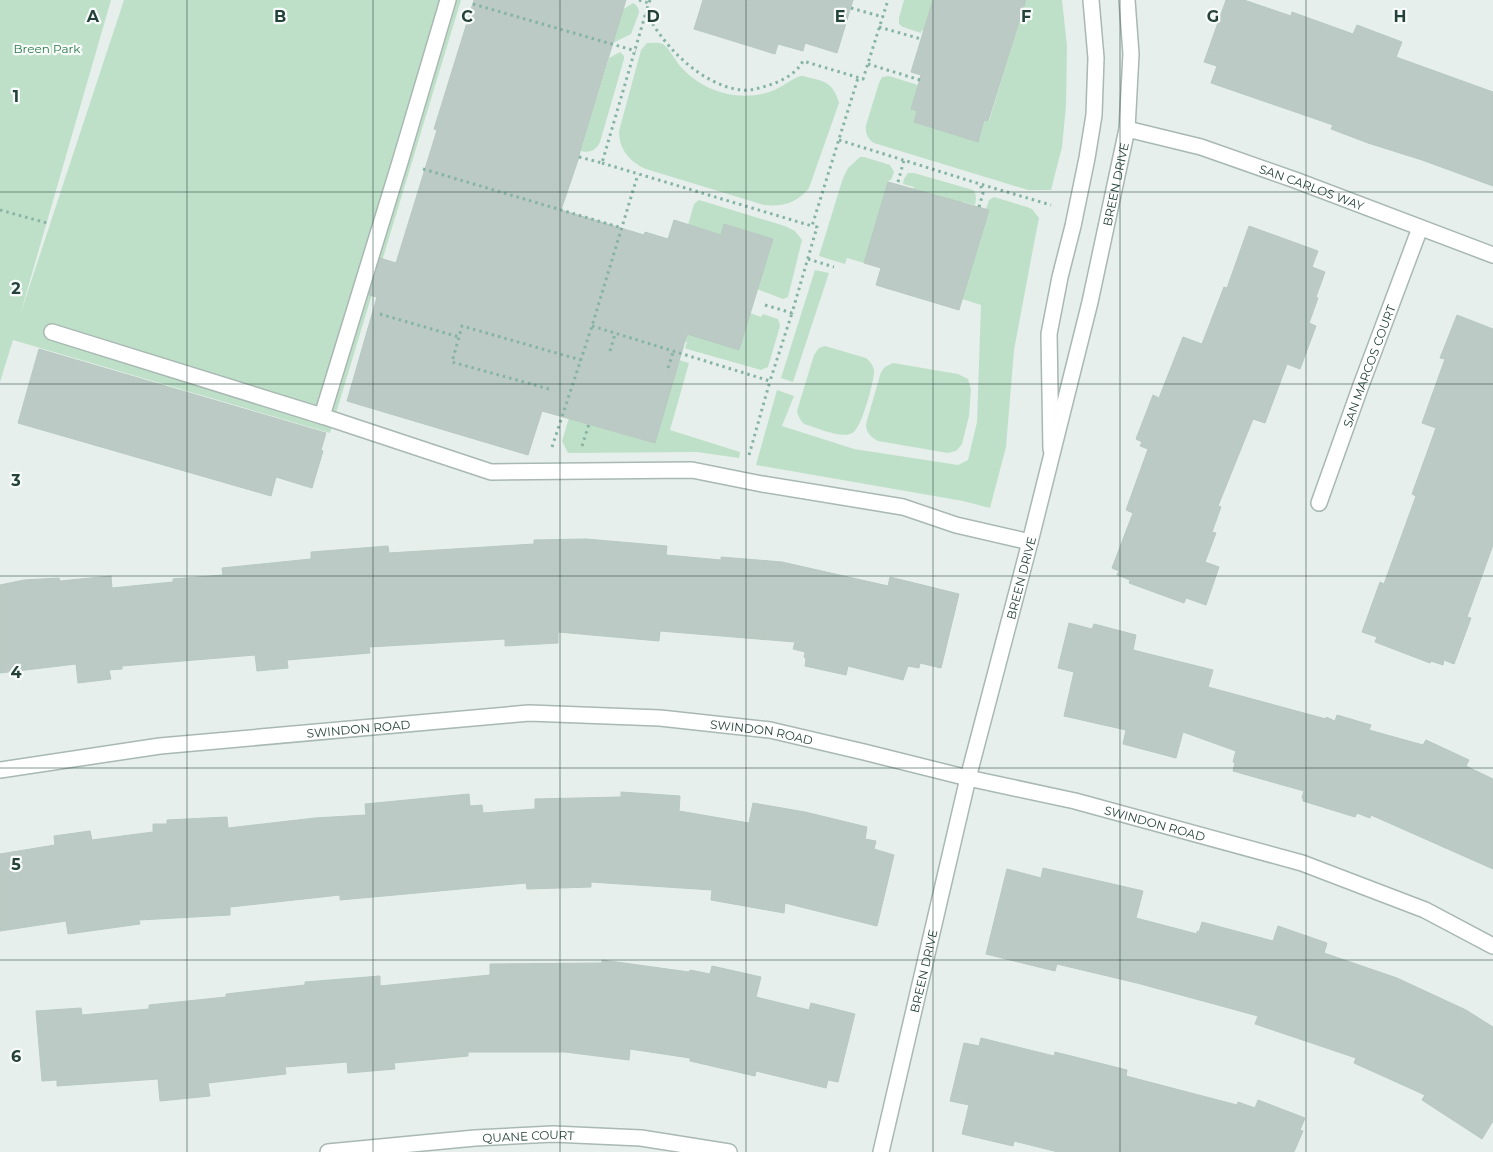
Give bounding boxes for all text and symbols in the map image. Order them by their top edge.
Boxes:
text: A [86,7,100,26]
text: B [274,7,286,26]
text: C [461,7,473,26]
text: D [646,7,660,26]
text: E [835,7,845,26]
text: F [1021,7,1031,26]
text: G [1207,7,1219,26]
text: H [1394,7,1406,26]
park label: Breen Park [14,41,81,56]
text: 1 [13,87,19,106]
street label: BREEN DRIVE [1099,141,1131,227]
street label: SAN CARLOS WAY [1258,161,1367,213]
text: 2 [11,279,21,298]
street label: SAN MARCOS COURT [1339,302,1398,429]
text: 3 [10,471,21,490]
street label: BREEN DRIVE [1003,535,1039,621]
text: 4 [10,663,22,682]
street label: SWINDON ROAD [306,716,411,740]
street label: SWINDON ROAD [710,716,815,747]
street label: SWINDON ROAD [1103,802,1207,844]
text: 5 [11,855,21,874]
street label: BREEN DRIVE [906,928,940,1014]
text: 6 [11,1047,21,1066]
street label: QUANE COURT [482,1126,575,1145]

